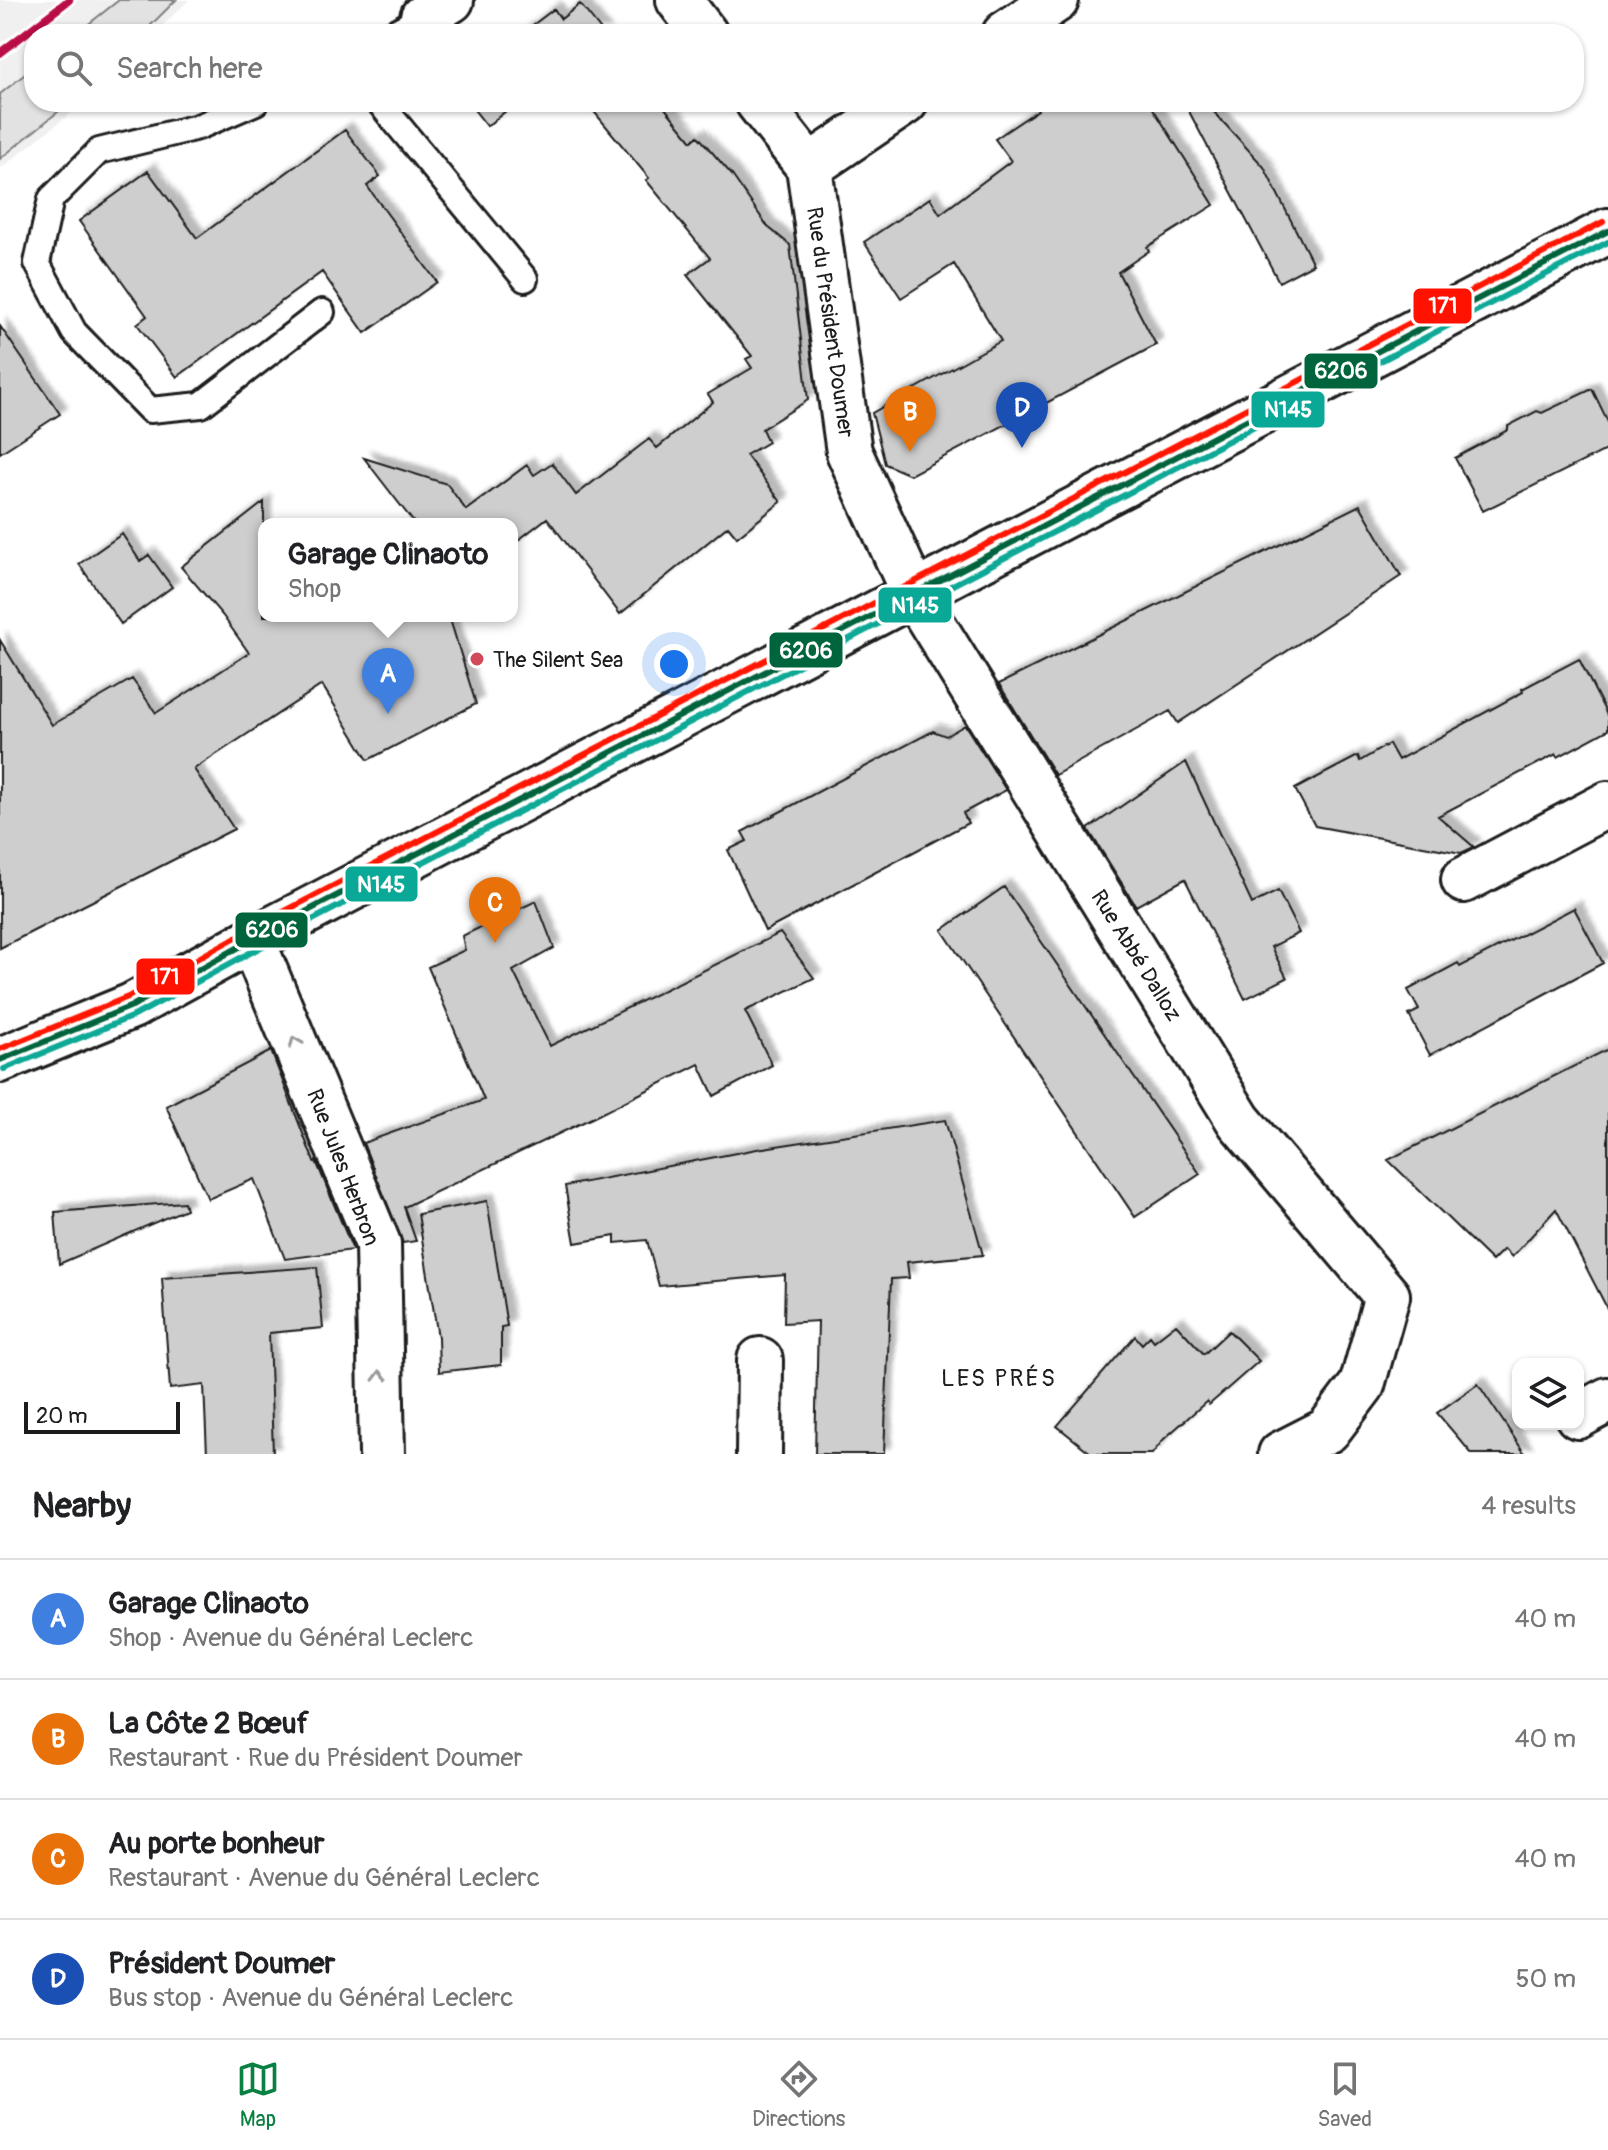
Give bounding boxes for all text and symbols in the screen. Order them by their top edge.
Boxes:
search box [24,24,1584,112]
icon: search [52,46,96,90]
text: Search here [116,50,263,87]
street label: Rue du Président Doumer [800,205,860,439]
line badge: 171 [1412,287,1473,325]
text: 171 [1429,292,1457,320]
line badge: 6206 [1303,352,1379,390]
text: 6206 [1315,357,1368,385]
pin: D [996,382,1048,448]
pin: B [884,386,936,452]
line badge: N145 [1250,390,1326,429]
text: N145 [1264,396,1312,424]
popup [258,518,518,622]
text: Garage Clinaoto [288,536,488,573]
text: Shop [288,573,341,605]
line badge: N145 [877,586,953,624]
text: N145 [891,592,939,620]
line badge: 6206 [768,631,844,669]
text: 6206 [780,637,833,665]
your location [654,644,694,684]
place label: The Silent Sea [493,646,623,674]
pin: A [362,648,414,714]
marker: The Silent Sea [468,650,486,668]
line badge: N145 [344,865,419,903]
text: N145 [357,871,405,899]
pin: C [469,877,521,943]
street label: Rue Abbé Dalloz [1085,885,1188,1026]
line badge: 6206 [234,911,309,949]
text: 6206 [246,916,299,944]
line badge: 171 [135,957,196,996]
text: 171 [151,963,179,991]
one-way arrow [288,1036,304,1050]
street label: Rue Jules Herbron [300,1085,386,1250]
map controls [1512,1358,1584,1430]
button: layers [1512,1358,1584,1430]
district label: LES PRÉS [941,1364,1057,1393]
one-way arrow [371,1369,389,1382]
scale bar [24,1398,180,1434]
text: 20 m [36,1402,88,1430]
text: Nearby [32,1485,131,1528]
text: 4 results [1481,1490,1576,1522]
text: Garage Clinaoto [108,1585,309,1622]
text: A [50,1603,66,1635]
text: 40 m [1514,1603,1576,1635]
text: Shop · Avenue du Général Leclerc [108,1622,474,1654]
text: La Côte 2 Bœuf [108,1705,309,1742]
text: B [51,1723,65,1755]
text: 40 m [1514,1723,1576,1755]
text: Restaurant · Rue du Président Doumer [108,1742,523,1774]
text: Au porte bonheur [108,1825,324,1862]
text: C [50,1843,66,1875]
text: 40 m [1514,1843,1576,1875]
text: Restaurant · Avenue du Général Leclerc [108,1862,540,1894]
text: Président Doumer [108,1945,335,1982]
text: D [50,1963,66,1995]
text: 50 m [1515,1963,1576,1995]
text: Bus stop · Avenue du Général Leclerc [108,1982,513,2014]
tab: Map [236,2057,280,2133]
tab: Directions [752,2057,845,2133]
tab: Saved [1317,2057,1372,2133]

